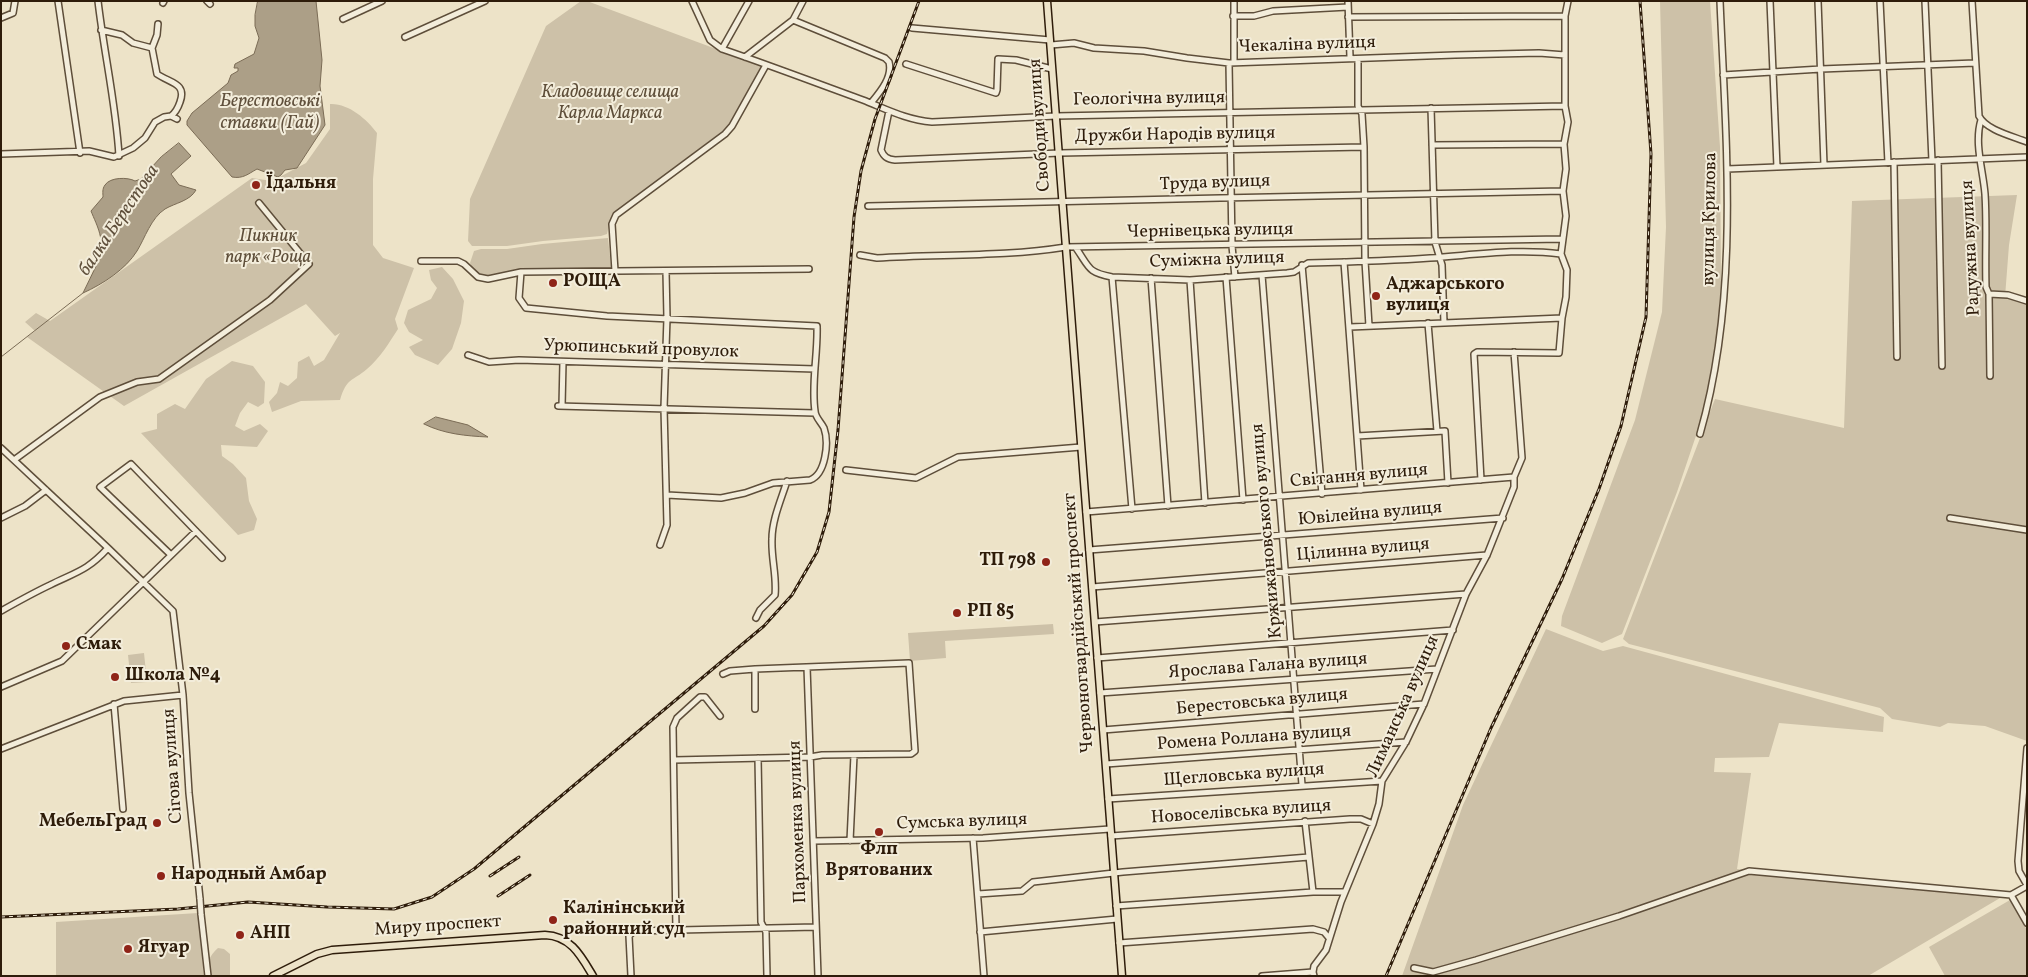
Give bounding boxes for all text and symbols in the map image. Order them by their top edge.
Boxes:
street label: Чекаліна вулиця [1238,33,1376,59]
street label: Свободи вулиця [1026,58,1056,192]
park label: Кладовище селища Карла Маркса [541,83,679,126]
street label: Геологічна вулиця [1073,88,1225,112]
water label: Берестовські ставки (Гай) [220,92,320,136]
street label: Дружби Народів вулиця [1075,123,1275,149]
street label: вулиця Крилова [1699,152,1723,286]
water label: балка Берестова [75,161,165,281]
street label: Труда вулиця [1159,171,1271,197]
place label: Їдальня [266,174,336,196]
marker: Їдальня [250,179,262,191]
street label: Радужна вулиця [1958,180,1986,316]
street label: Чернівецька вулиця [1127,220,1293,244]
park label: Пикник парк «Роща [225,227,311,270]
street label: Суміжна вулиця [1149,248,1285,274]
place label: РОЩА [563,272,621,294]
place label: Аджарського вулиця [1386,275,1504,318]
marker: РОЩА [547,277,559,289]
marker: Аджарського вулиця [1370,290,1382,302]
street label: Урюпинський провулок [543,336,739,364]
street label: Кржижановського вулиця [1248,423,1288,639]
street label: Світання вулиця [1289,460,1429,494]
street label: Червоногвардійський проспект [1060,492,1100,754]
street label: Ювілейна вулиця [1297,498,1443,532]
street label: Цілинна вулиця [1295,534,1431,568]
place label: ТП 798 [979,551,1036,573]
marker: ТП 798 [1040,556,1052,568]
place label: РП 85 [967,602,1014,624]
marker: РП 85 [951,607,963,619]
street label: Лиманська вулиця [1363,633,1445,781]
place label: Смак [76,635,122,657]
marker: Смак [60,640,72,652]
street label: Ярослава Галана вулиця [1168,649,1368,685]
place label: Школа №4 [125,666,221,688]
marker: Школа №4 [109,671,121,683]
street label: Берестовська вулиця [1175,685,1349,721]
street label: Сігова вулиця [159,708,189,824]
street label: Ромена Роллана вулиця [1156,721,1352,757]
street label: Пархоменка вулиця [785,740,813,904]
street label: Щегловська вулиця [1163,760,1325,792]
street label: Новоселівська вулиця [1150,796,1332,830]
street label: Сумська вулиця [896,810,1028,836]
place label: МебельГрад [39,812,147,834]
marker: МебельГрад [151,817,163,829]
marker: Флп Врятованих [873,826,885,838]
place label: Флп Врятованих [825,840,933,882]
place label: Народный Амбар [171,865,327,887]
marker: Народный Амбар [155,870,167,882]
place label: Калінінський районний суд [563,899,685,942]
street label: Миру проспект [374,912,502,942]
marker: Калінінський районний суд [547,914,559,926]
place label: АНП [250,924,291,946]
marker: АНП [234,929,246,941]
place label: Ягуар [138,938,190,960]
marker: Ягуар [122,943,134,955]

